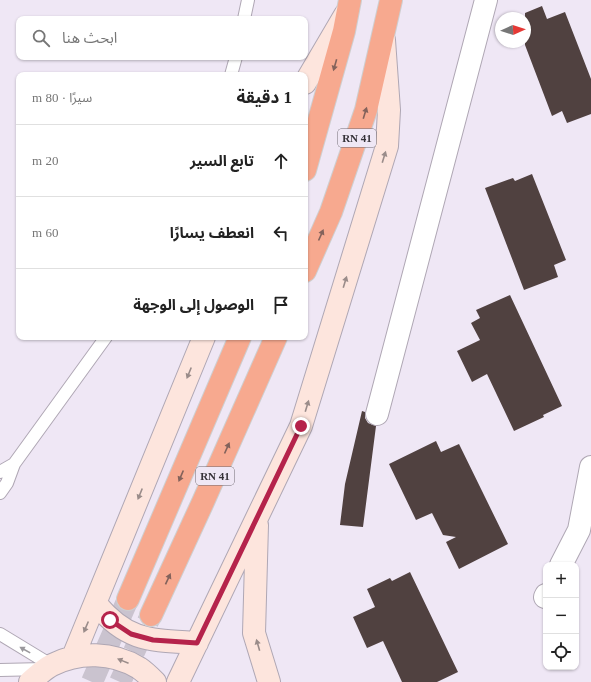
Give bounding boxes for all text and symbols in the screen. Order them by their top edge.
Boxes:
north arrow [495,12,531,48]
search box [16,16,308,60]
icon: search [30,27,52,49]
text: ابحث هنا [62,30,117,46]
one-way arrow [332,59,338,71]
text: 1 دقيقة [236,88,292,107]
text: سيرًا · 80 m [32,90,92,105]
one-way arrow [362,107,368,119]
road number: RN 41 [338,129,376,147]
icon: ahead [270,150,292,172]
one-way arrow [381,151,387,163]
text: 20 m [32,153,58,168]
text: تابع السير [190,153,254,169]
icon: left [270,222,292,244]
text: 60 m [32,225,58,240]
text: انعطف يسارًا [170,225,254,241]
one-way arrow [318,230,324,241]
one-way arrow [343,275,349,287]
icon: arrive [270,294,292,316]
text: الوصول إلى الوجهة [133,297,254,313]
one-way arrow [186,368,192,379]
one-way arrow [304,399,310,411]
route end [292,417,310,435]
one-way arrow [224,443,230,454]
road number: RN 41 [196,467,234,485]
one-way arrow [178,470,185,482]
one-way arrow [137,488,143,500]
map controls [543,562,579,670]
button: + [543,562,579,598]
one-way arrow [165,573,171,585]
button: − [543,598,579,634]
route start [101,611,119,629]
one-way arrow [83,622,89,633]
button: locate [543,634,579,670]
one-way arrow [255,638,261,650]
one-way arrow [19,647,31,654]
one-way arrow [117,658,129,664]

